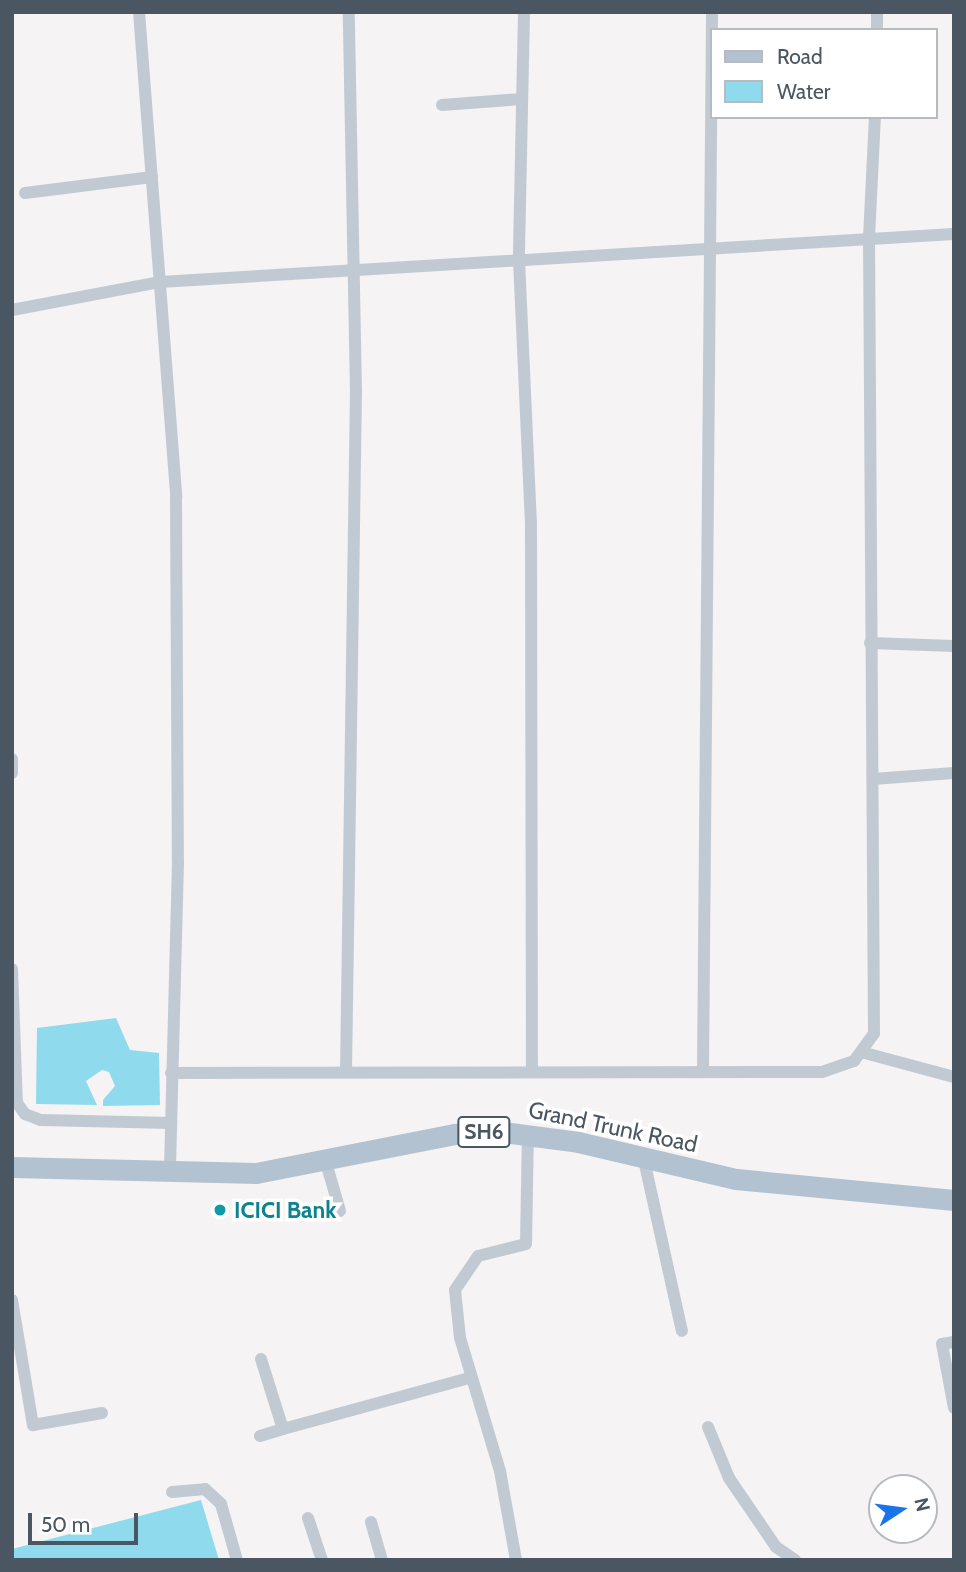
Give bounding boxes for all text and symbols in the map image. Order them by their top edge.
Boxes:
legend [710,28,938,119]
text: Road [777,44,823,69]
text: Water [777,79,830,104]
street label: Grand Trunk Road [526,1096,700,1158]
road number: SH6 [456,1114,512,1150]
place label: ICICI Bank [234,1196,336,1224]
marker: ICICI Bank [212,1202,228,1218]
north arrow [868,1474,938,1544]
text: N [909,1495,935,1514]
scale bar [32,1498,142,1542]
text: 50 m [41,1512,90,1537]

